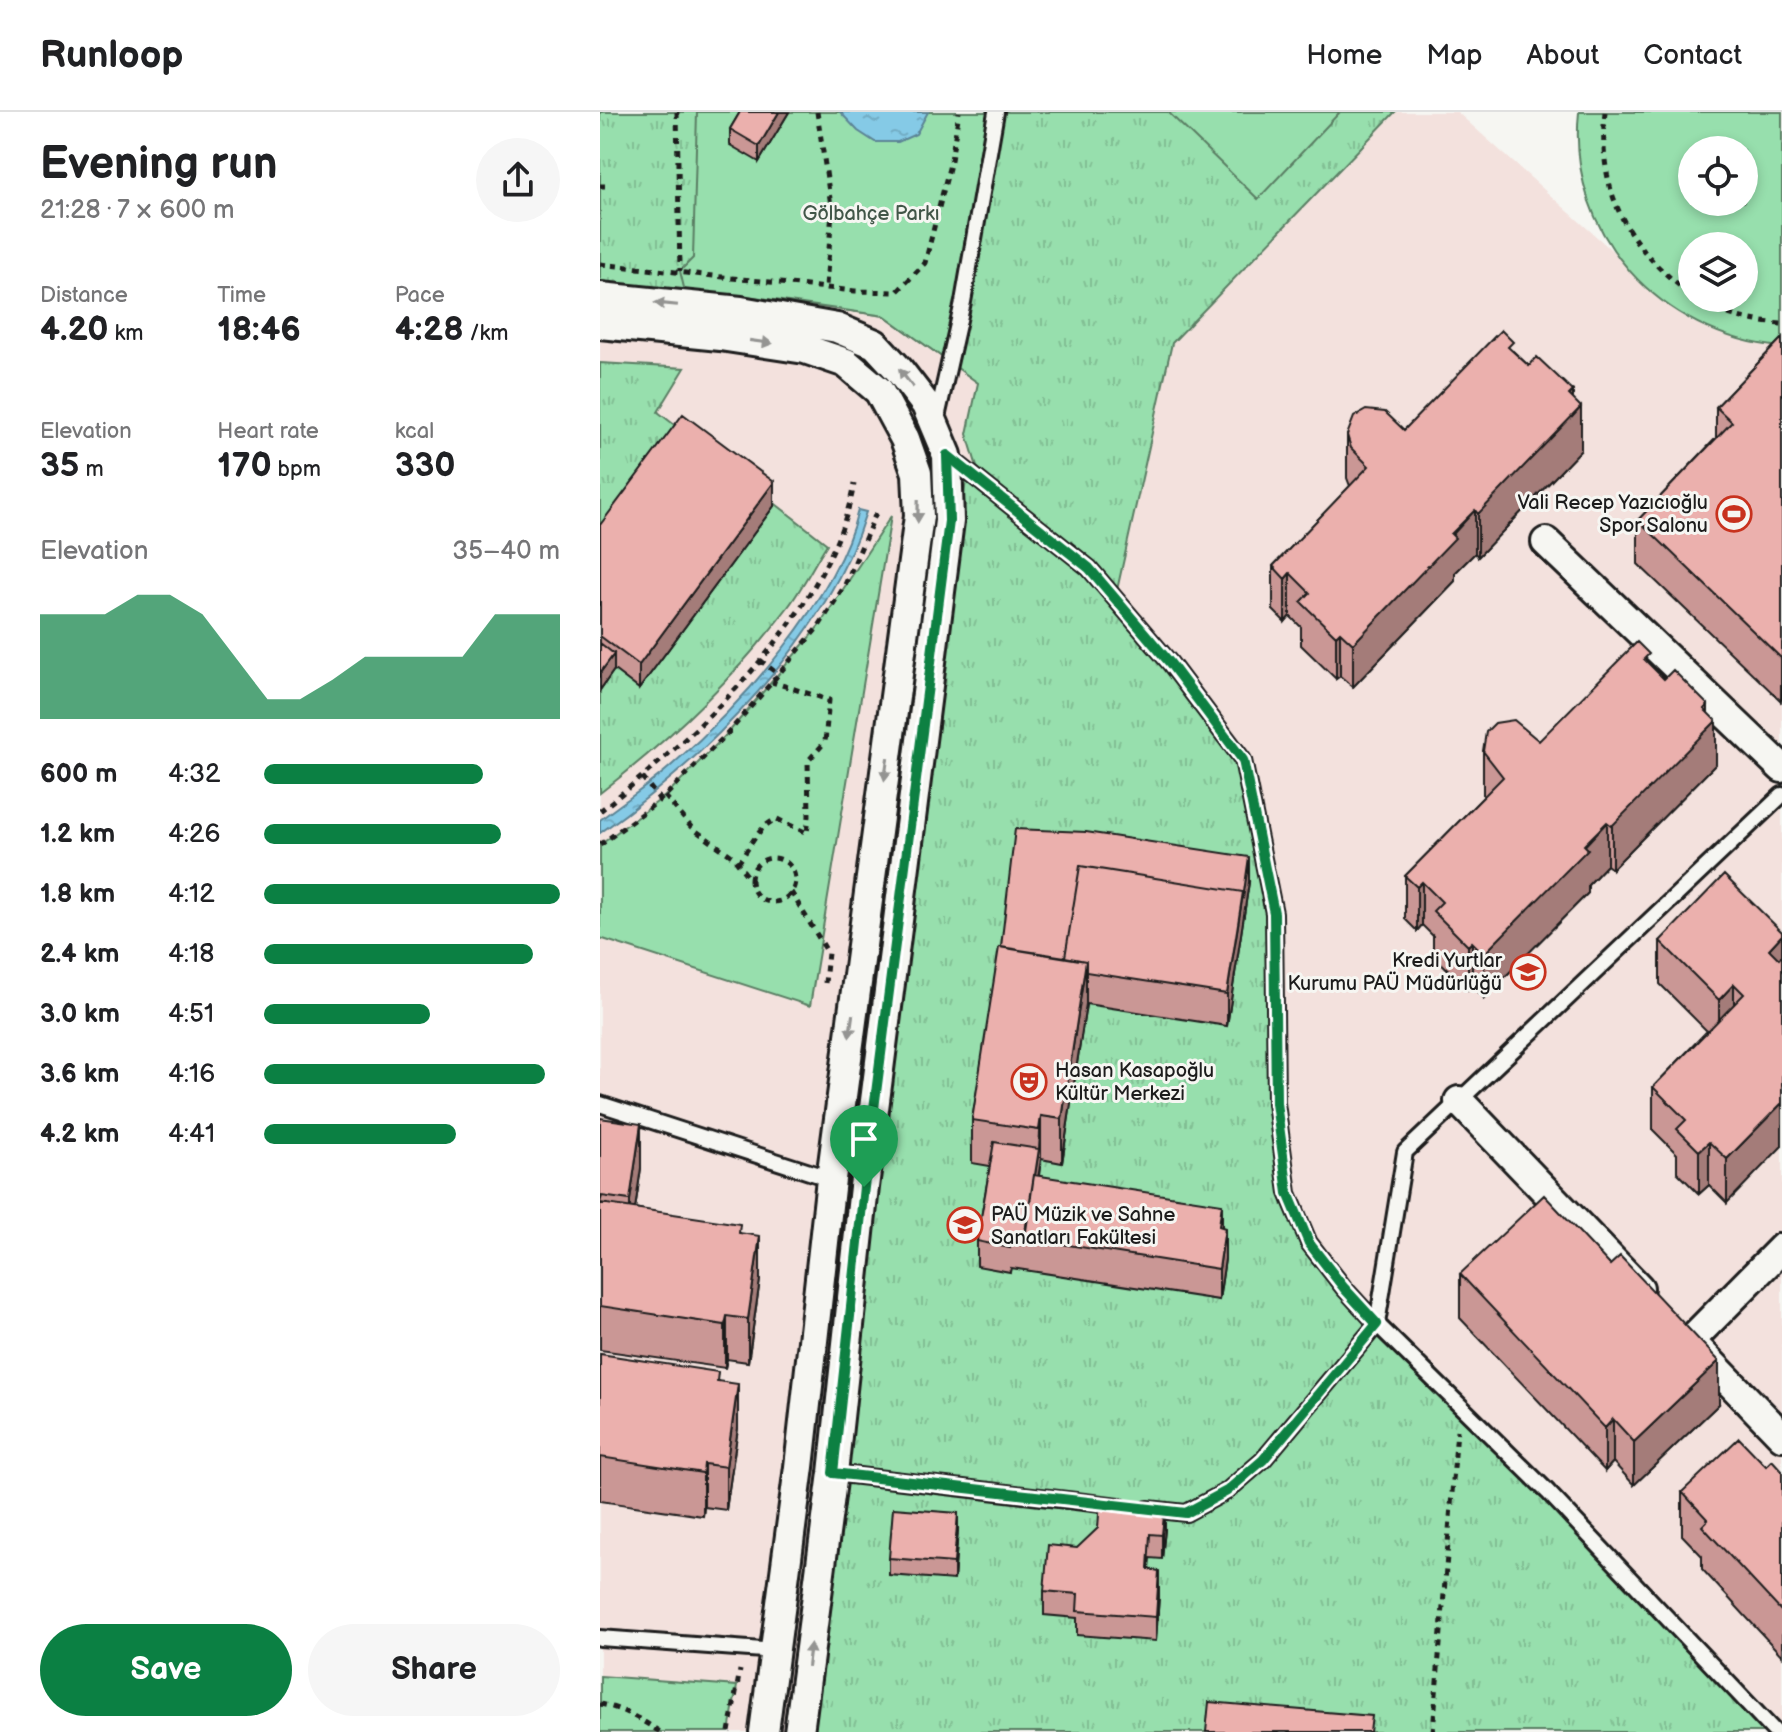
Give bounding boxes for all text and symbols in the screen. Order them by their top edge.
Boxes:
text: Runloop [40,33,183,78]
text: Home [1306,39,1382,72]
text: Map [1426,39,1483,72]
text: About [1527,39,1599,72]
text: Contact [1643,39,1742,72]
map controls [1678,136,1758,312]
button: locate [1678,136,1758,216]
text: Evening run [40,138,277,191]
button: share [476,138,560,222]
text: 21:28 · 7 × 600 m [40,195,235,226]
park label: Gölbahçe Parkı [802,202,940,226]
button: layers [1678,232,1758,312]
text: Distance [40,282,128,309]
text: Time [217,282,266,309]
text: Pace [395,282,445,309]
one-way arrow [653,297,678,310]
text: 4.20 [40,309,108,350]
text: 18:46 [217,309,301,350]
text: 4:28 [395,309,464,350]
text: km [108,320,143,347]
text: /km [464,320,509,347]
one-way arrow [749,336,774,349]
one-way arrow [898,368,914,388]
text: Elevation [40,418,132,445]
text: Heart rate [217,418,319,445]
text: kcal [395,418,434,445]
text: 35 [40,445,79,486]
text: 170 [217,445,272,486]
text: 330 [395,445,456,486]
text: m [79,456,104,483]
text: bpm [272,456,321,483]
place label: Vali Recep Yazıcıoğlu Spor Salonu [1518,491,1708,538]
sports icon: Vali Recep Yazıcıoğlu Spor Salonu [1715,495,1753,533]
one-way arrow [912,499,924,524]
text: Elevation [40,536,148,567]
text: 35–40 m [452,536,560,567]
one-way arrow [879,756,892,781]
text: 600 m [40,759,117,790]
text: 4:32 [168,759,220,790]
text: 1.2 km [40,819,115,850]
text: 4:26 [168,819,220,850]
text: 1.8 km [40,879,115,910]
text: 4:12 [168,879,215,910]
text: 2.4 km [40,939,119,970]
text: 4:18 [168,939,214,970]
place label: Kredi Yurtlar Kurumu PAÜ Müdürlüğü [1288,949,1503,996]
school or university icon: Kredi Yurtlar Kurumu PAÜ Müdürlüğü [1509,953,1547,991]
text: 3.0 km [40,999,120,1030]
text: 4:51 [168,999,214,1030]
one-way arrow [845,1014,858,1039]
text: 3.6 km [40,1059,119,1090]
text: 4:16 [168,1059,215,1090]
place label: Hasan Kasapoğlu Kültür Merkezi [1055,1059,1214,1106]
theatre icon: Hasan Kasapoğlu Kültür Merkezi [1010,1063,1048,1101]
pin [830,1105,898,1187]
icon: arrive [842,1117,886,1161]
text: 4.2 km [40,1119,119,1150]
text: 4:41 [168,1119,215,1150]
place label: PAÜ Müzik ve Sahne Sanatları Fakültesi [991,1202,1175,1250]
school or university icon: PAÜ Müzik ve Sahne Sanatları Fakültesi [946,1206,984,1244]
button: Save [40,1624,292,1716]
button: Share [308,1624,560,1716]
one-way arrow [803,1642,816,1667]

